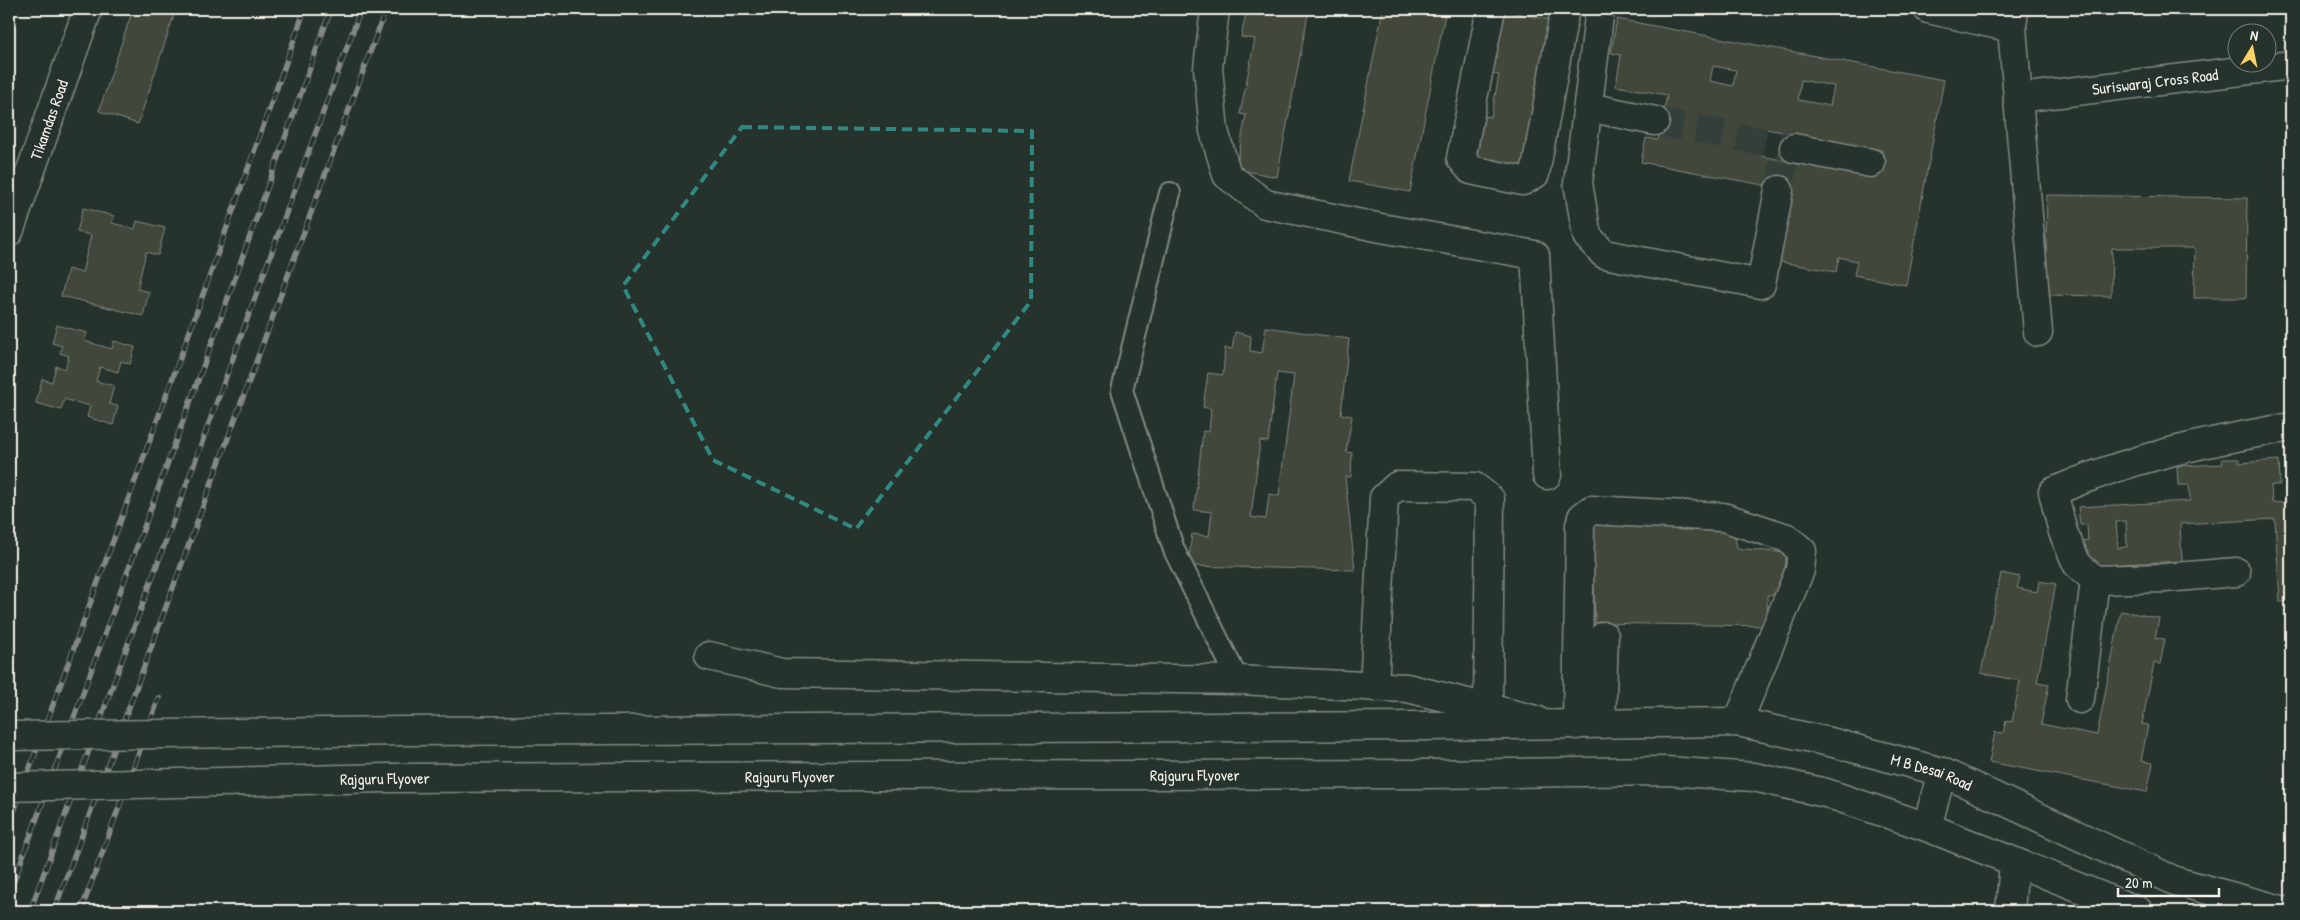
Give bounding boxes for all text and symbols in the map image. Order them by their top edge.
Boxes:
north arrow [2228,22,2278,72]
text: N [2249,25,2260,45]
street label: Suriswaraj Cross Road [2091,63,2219,100]
street label: Tikamdas Road [24,77,73,163]
street label: M B Desai Road [1888,748,1976,796]
street label: Rajguru Flyover [1150,764,1240,786]
street label: Rajguru Flyover [745,765,835,788]
street label: Rajguru Flyover [340,767,430,790]
scale bar [2118,865,2219,897]
text: 20 m [2125,872,2152,893]

